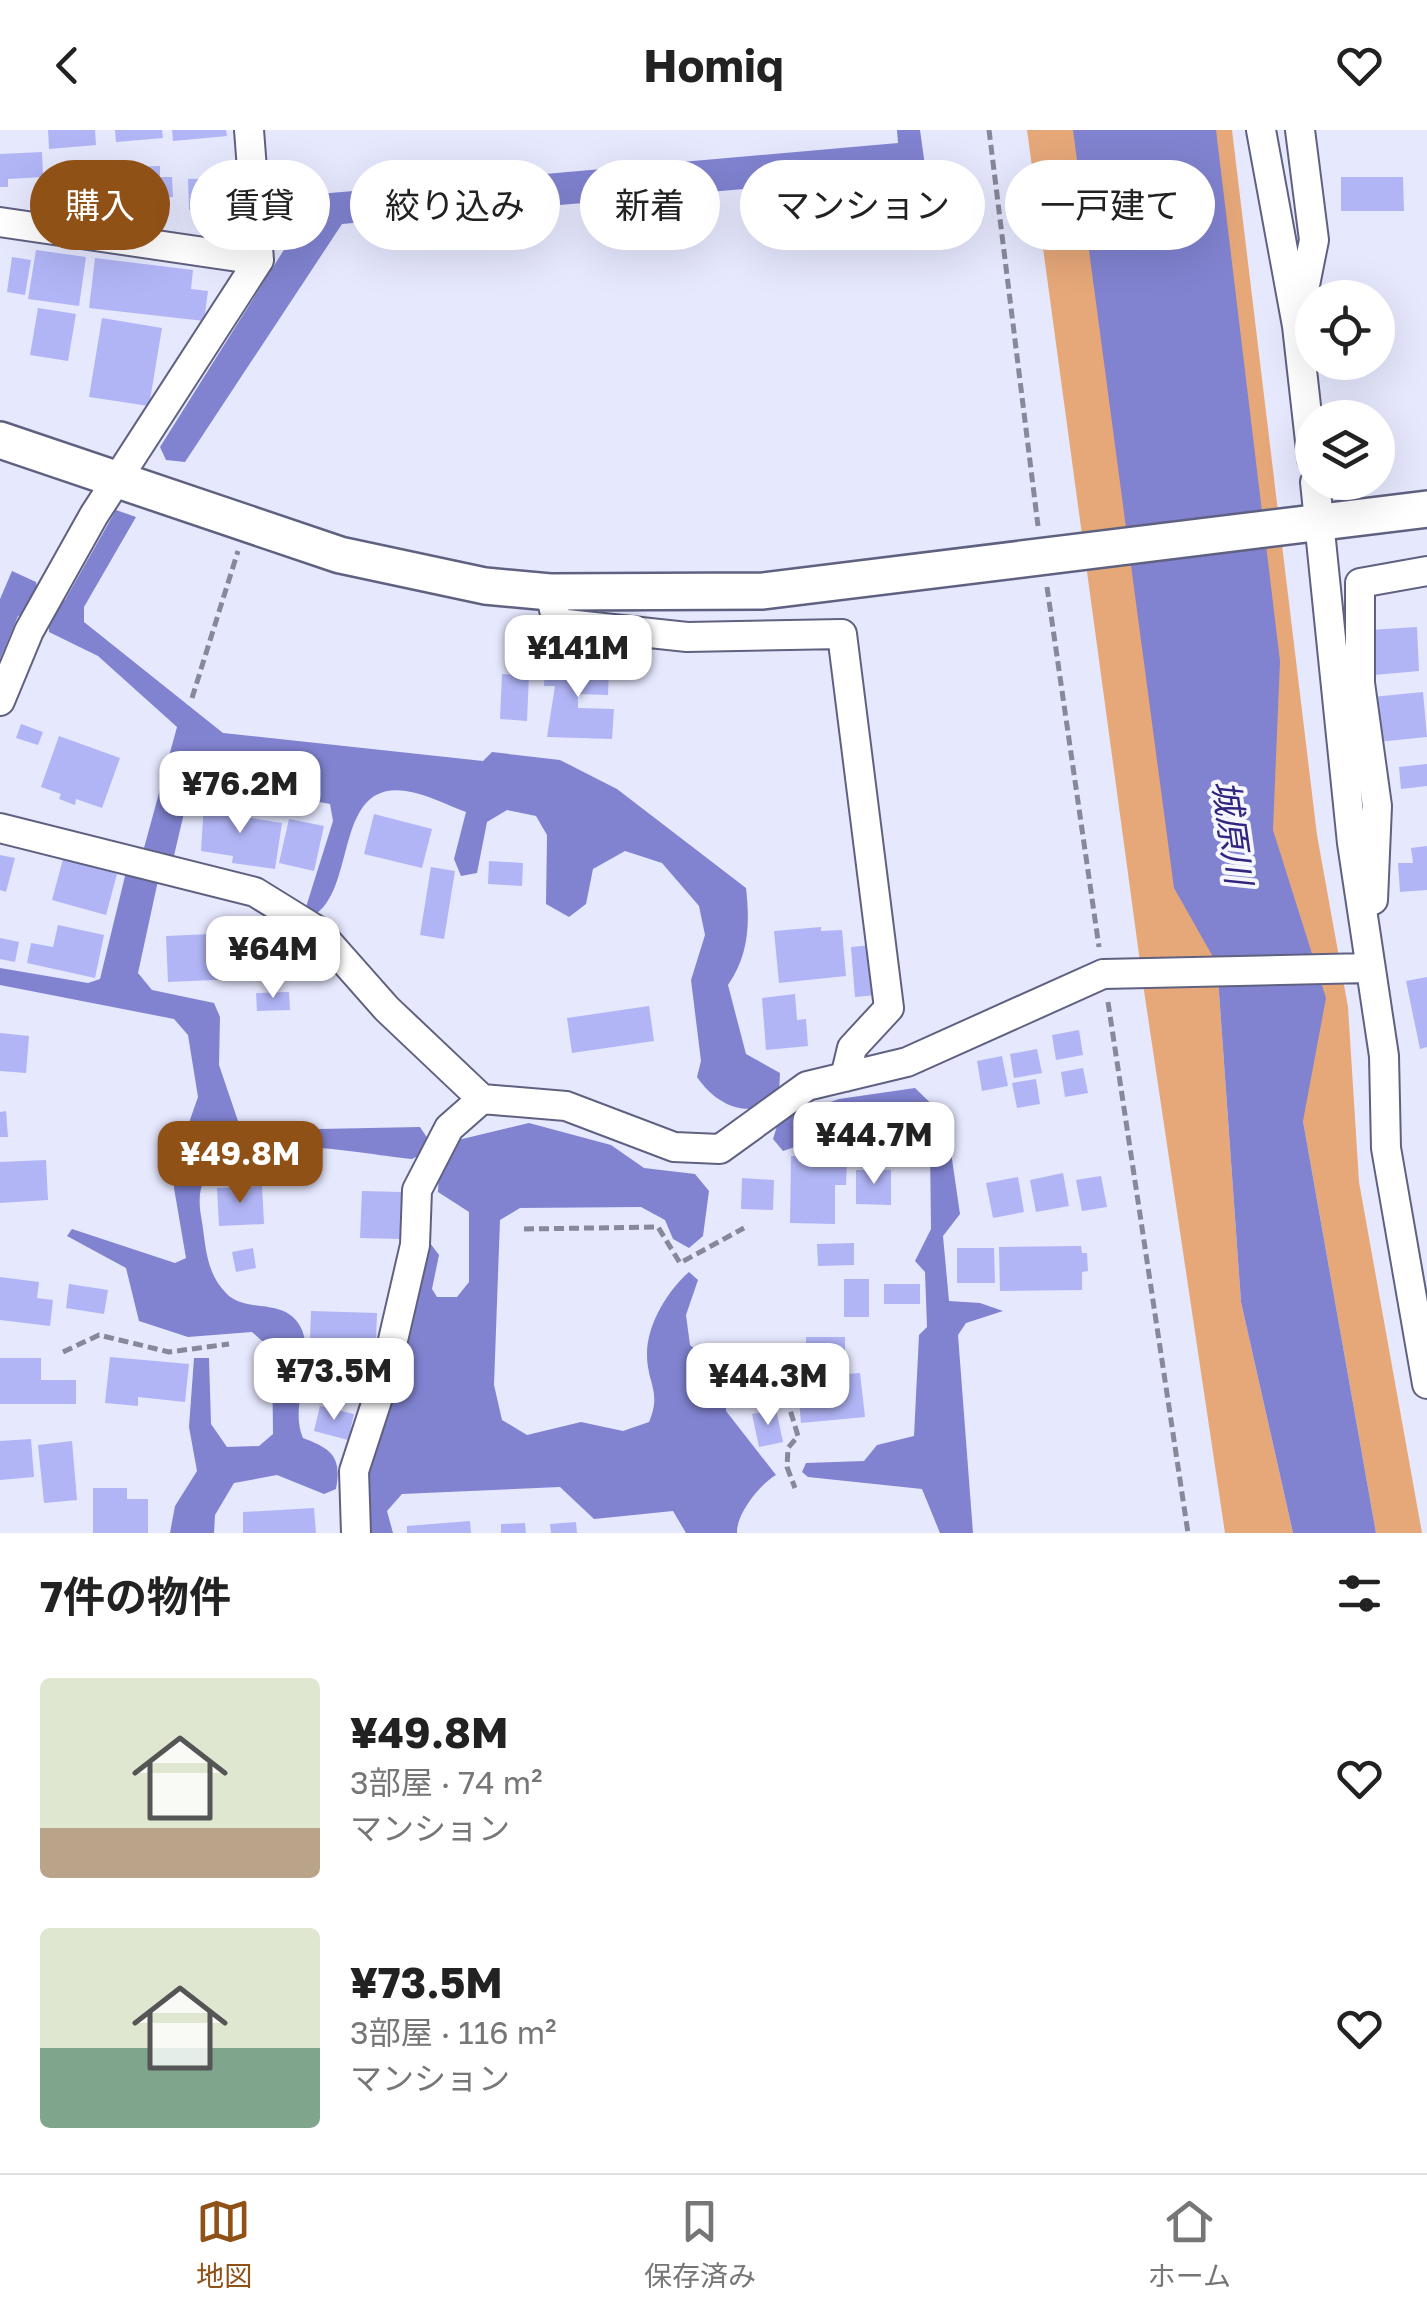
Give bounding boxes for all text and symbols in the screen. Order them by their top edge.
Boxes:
icon: back [40,38,95,93]
text: Homiq [643,38,784,92]
icon: heart [1332,38,1387,93]
chip: 購入 [30,160,170,250]
chip: 賃貸 [190,160,330,250]
chip: 絞り込み [350,160,560,250]
chip: 新着 [580,160,720,250]
chip: マンション [740,160,985,250]
chip: 一戸建て [1005,160,1215,250]
map controls [1295,280,1395,500]
button: locate [1295,280,1395,380]
button: layers [1295,400,1395,500]
pin: ¥141M [508,615,648,700]
text: ¥141M [527,628,629,666]
pin: ¥76.2M [159,751,321,836]
text: ¥76.2M [181,764,299,802]
water label: 城原川 [1205,777,1262,891]
pin: ¥64M [214,916,332,1001]
text: ¥64M [228,929,318,967]
pin: ¥44.7M [793,1102,955,1187]
text: ¥44.7M [815,1115,933,1153]
pin: ¥49.8M [159,1121,321,1206]
text: ¥49.8M [180,1134,300,1172]
pin: ¥73.5M [253,1338,415,1423]
pin: ¥44.3M [687,1343,849,1428]
text: ¥73.5M [276,1351,392,1389]
text: ¥44.3M [708,1356,828,1394]
icon: filters [1332,1566,1387,1621]
text: 7件の物件 [40,1571,231,1621]
text: ¥49.8M [350,1707,508,1757]
icon: home [120,1718,240,1838]
icon: heart [1332,1751,1387,1806]
text: 3部屋 · 74 m² [350,1763,543,1801]
text: マンション [350,1809,510,1847]
text: ¥73.5M [350,1957,503,2007]
icon: home [120,1968,240,2088]
icon: heart [1332,2001,1387,2056]
text: 3部屋 · 116 m² [350,2013,557,2051]
text: マンション [350,2059,510,2097]
tab: 地図 [196,2194,252,2294]
tab: 保存済み [644,2194,756,2294]
tab: ホーム [1148,2194,1231,2294]

